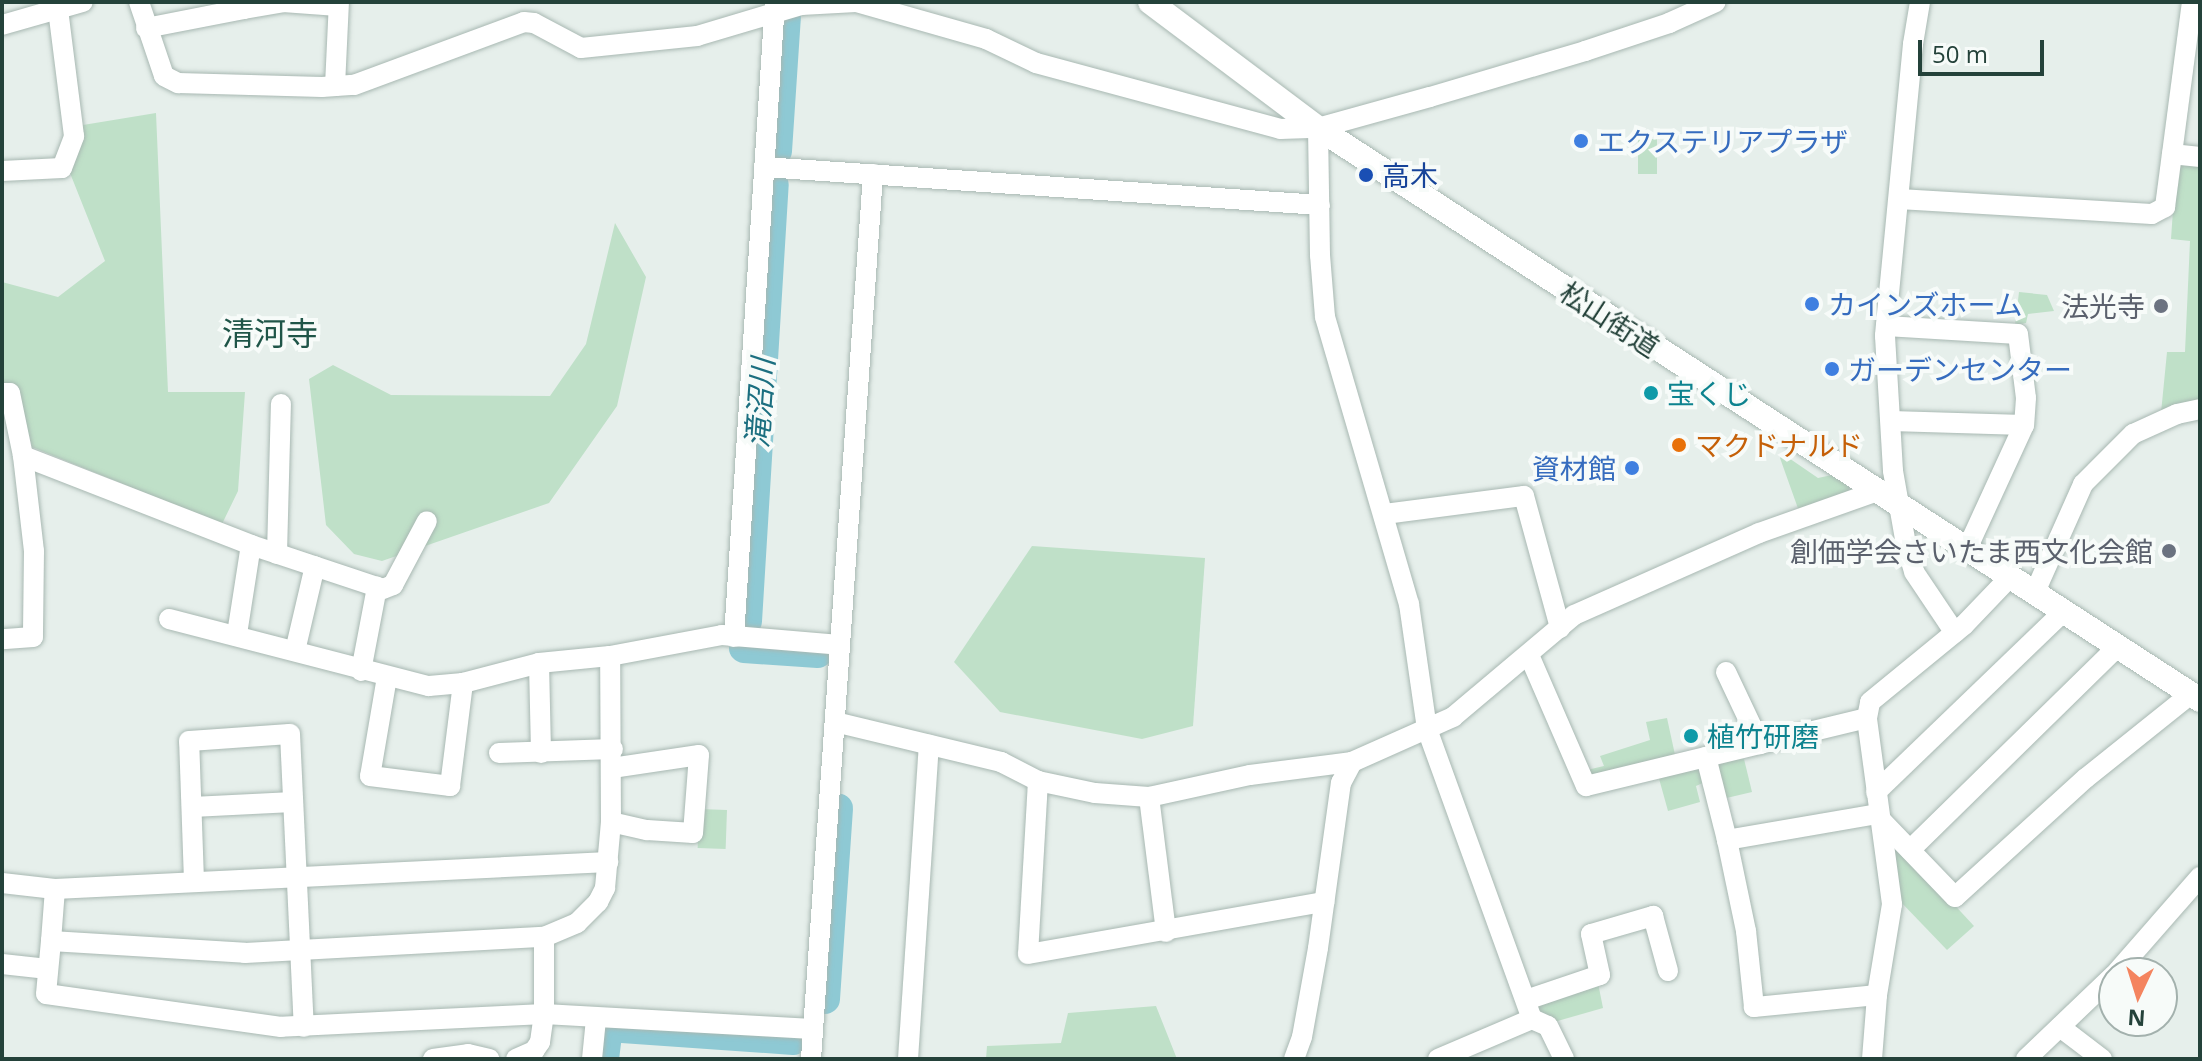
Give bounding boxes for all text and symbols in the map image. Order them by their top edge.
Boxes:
scale bar [1922,24,2048,74]
text: 50 m [1932,37,1988,70]
place label: エクステリアプラザ [1597,124,1849,158]
marker: エクステリアプラザ [1572,132,1590,150]
place label: 高木 [1382,158,1438,192]
marker: 高木 [1357,166,1375,184]
street label: 松山街道 [1554,274,1666,364]
place label: カインズホーム [1828,287,2024,321]
place label: 法光寺 [2061,289,2145,323]
marker: カインズホーム [1803,295,1821,313]
marker: 法光寺 [2152,297,2170,315]
district label: 清河寺 [222,314,318,352]
place label: ガーデンセンター [1848,352,2072,386]
water label: 滝沼川 [739,357,781,449]
marker: ガーデンセンター [1823,360,1841,378]
place label: 宝くじ [1667,376,1751,410]
marker: 宝くじ [1642,384,1660,402]
place label: マクドナルド [1695,428,1863,462]
marker: マクドナルド [1670,436,1688,454]
place label: 資材館 [1532,451,1616,485]
marker: 資材館 [1623,459,1641,477]
place label: 創価学会さいたま西文化会館 [1789,534,2153,568]
marker: 創価学会さいたま西文化会館 [2160,542,2178,560]
place label: 植竹研磨 [1707,719,1819,753]
marker: 植竹研磨 [1682,727,1700,745]
north arrow [2098,957,2178,1037]
text: N [2127,1003,2146,1035]

